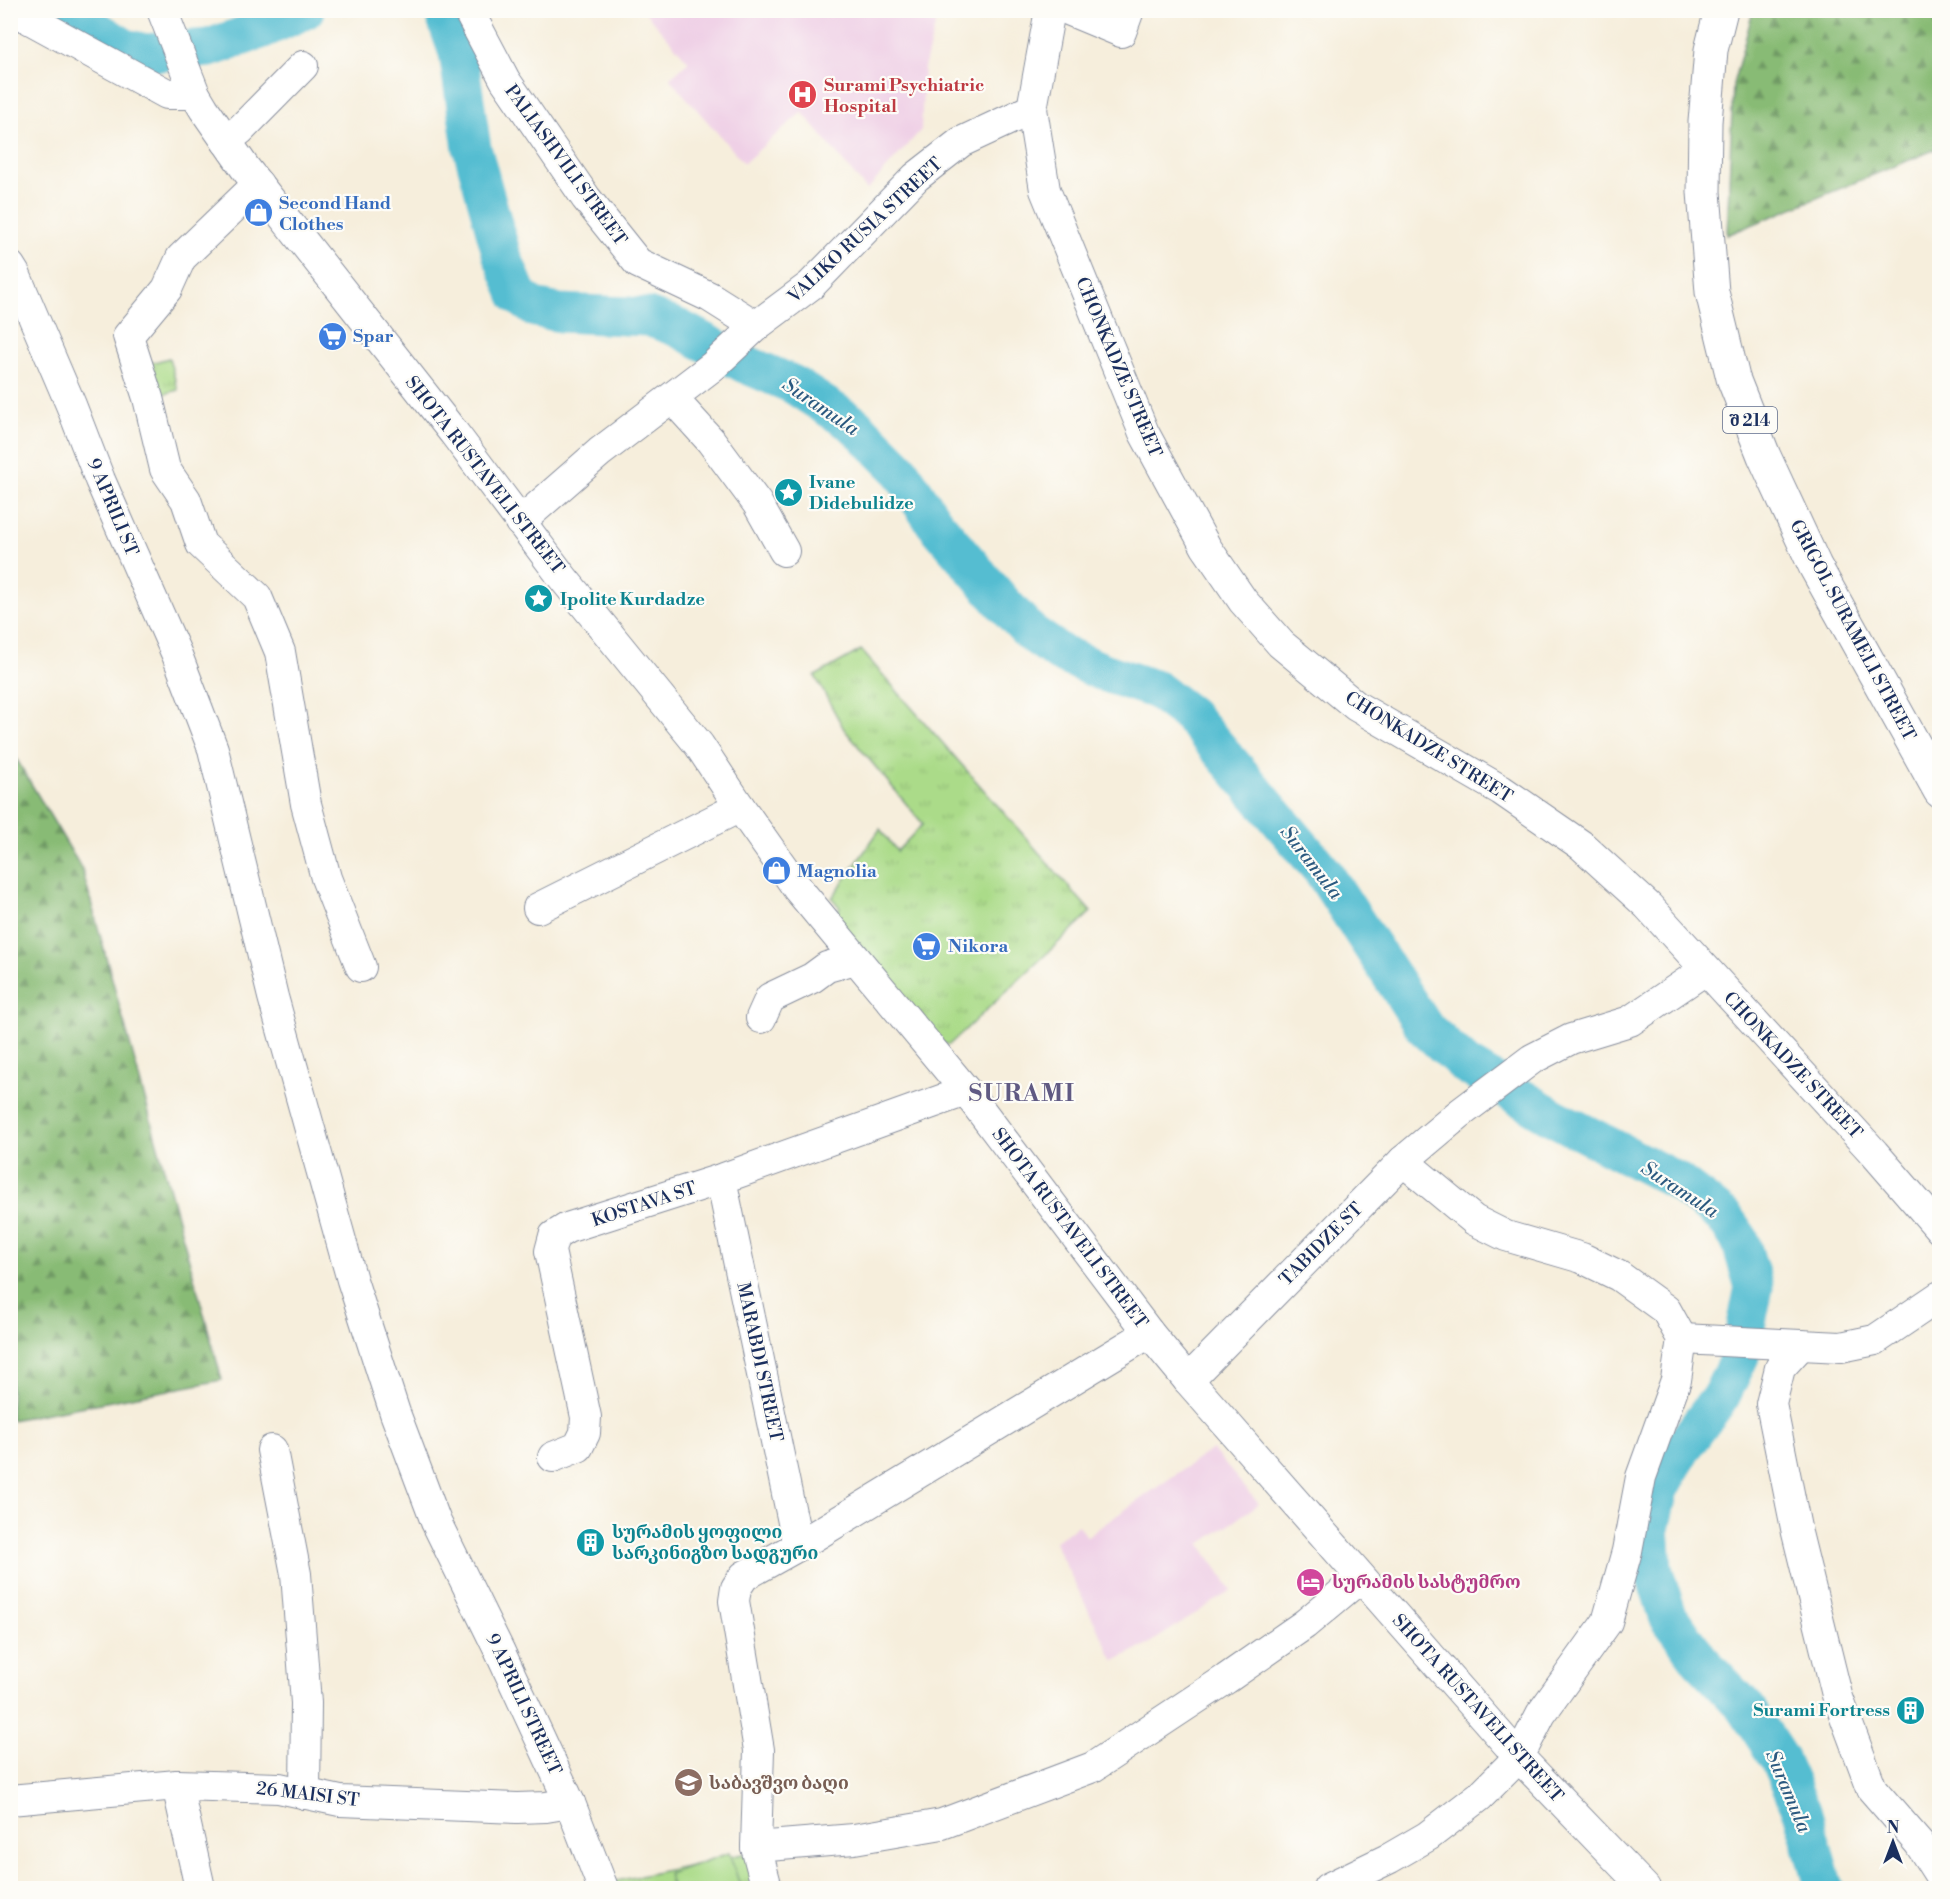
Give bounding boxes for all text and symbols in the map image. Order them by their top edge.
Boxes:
place label: Surami Psychiatric Hospital [824,74,984,118]
hospital icon: Surami Psychiatric Hospital [787,79,819,111]
street label: PALIASHVILI STREET [499,80,632,251]
street label: VALIKO RUSIA STREET [782,152,948,309]
place label: Second Hand Clothes [279,192,391,236]
shop icon: Second Hand Clothes [242,197,274,229]
street label: CHONKADZE STREET [1070,274,1167,461]
supermarket icon: Spar [316,320,348,352]
place label: Spar [353,325,394,348]
street label: SHOTA RUSTAVELI STREET [400,372,569,579]
water label: Suramula [777,372,864,443]
road number: შ 214 [1723,407,1777,433]
street label: 9 APRILI ST [82,455,144,560]
place label: Ivane Didebulidze [809,471,914,515]
place icon: Ivane Didebulidze [772,476,804,508]
street label: GRIGOL SURAMELI STREET [1784,516,1921,745]
place icon: Ipolite Kurdadze [523,583,555,615]
place label: Ipolite Kurdadze [560,588,705,611]
street label: CHONKADZE STREET [1341,686,1517,809]
water label: Suramula [1274,821,1348,906]
shop icon: Magnolia [760,855,792,887]
place label: Magnolia [797,860,877,883]
supermarket icon: Nikora [911,930,943,962]
place label: Nikora [948,935,1008,958]
street label: CHONKADZE STREET [1718,987,1867,1144]
district label: SURAMI [968,1079,1076,1109]
street label: SHOTA RUSTAVELI STREET [987,1123,1153,1333]
water label: Suramula [1636,1156,1723,1225]
street label: KOSTAVA ST [589,1177,700,1232]
street label: TABIDZE ST [1275,1198,1368,1291]
street label: MARABDI STREET [731,1280,788,1444]
place label: სურამის ყოფილი სარკინიგზო სადგური [612,1521,818,1565]
building icon: სურამის ყოფილი სარკინიგზო სადგური [575,1526,607,1558]
hotel icon: სურამის სასტუმრო [1295,1566,1327,1598]
place label: სურამის სასტუმრო [1332,1571,1521,1594]
street label: SHOTA RUSTAVELI STREET [1387,1609,1568,1807]
street label: 9 APRILI STREET [481,1630,567,1779]
building icon: Surami Fortress [1895,1694,1927,1726]
place label: Surami Fortress [1753,1699,1890,1722]
water label: Suramula [1759,1747,1817,1837]
school or university icon: საბავშვო ბაღი [672,1767,704,1799]
place label: საბავშვო ბაღი [709,1772,849,1795]
street label: 26 MAISI ST [255,1777,361,1812]
north arrow [1863,1812,1923,1872]
text: N [1887,1818,1900,1838]

